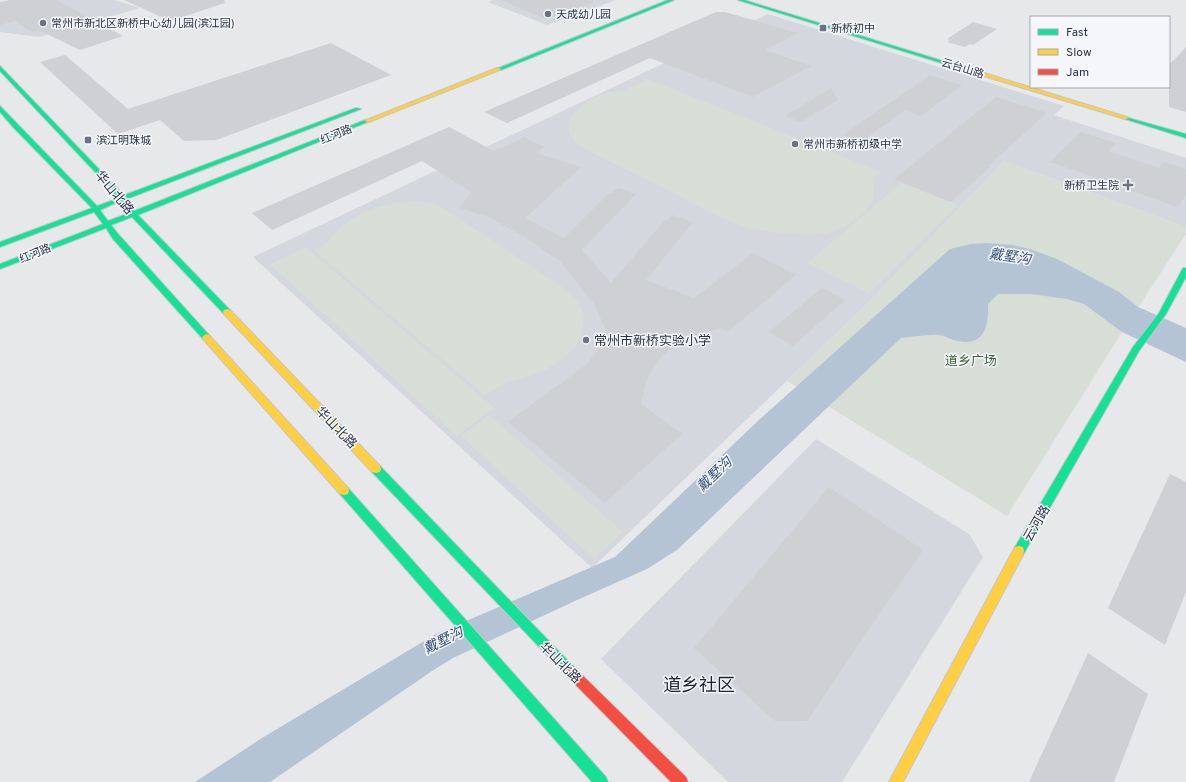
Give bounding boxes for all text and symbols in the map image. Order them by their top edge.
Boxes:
place label: 天成幼儿园 [556,8,611,22]
marker: 天成幼儿园 [543,9,553,19]
legend [1030,16,1170,88]
place label: 常州市新北区新桥中心幼儿园(滨江园) [51,17,235,31]
marker: 常州市新北区新桥中心幼儿园(滨江园) [38,18,48,28]
place label: 新桥初中 [831,22,875,36]
marker: 新桥初中 [818,23,828,33]
text: Fast [1066,25,1088,41]
text: Slow [1066,45,1092,61]
street label: 云台山路 [940,56,986,82]
text: Jam [1066,65,1089,81]
street label: 红河路 [318,122,354,148]
place label: 滨江明珠城 [96,134,151,148]
marker: 滨江明珠城 [83,135,93,145]
place label: 常州市新桥初级中学 [803,138,902,152]
marker: 常州市新桥初级中学 [790,139,800,149]
street label: 华山北路 [91,168,137,218]
place label: 新桥卫生院 [1064,179,1119,193]
marker: 新桥卫生院 [1122,179,1134,191]
street label: 红河路 [17,241,53,267]
water label: 戴墅沟 [988,246,1034,269]
place label: 常州市新桥实验小学 [594,333,711,350]
marker: 常州市新桥实验小学 [581,335,591,345]
park label: 道乡广场 [945,354,997,370]
street label: 华山北路 [312,403,360,453]
water label: 戴墅沟 [694,453,737,496]
street label: 云河路 [1021,503,1054,545]
water label: 戴墅沟 [421,623,468,658]
street label: 华山北路 [536,639,584,687]
district label: 道乡社区 [663,675,735,698]

